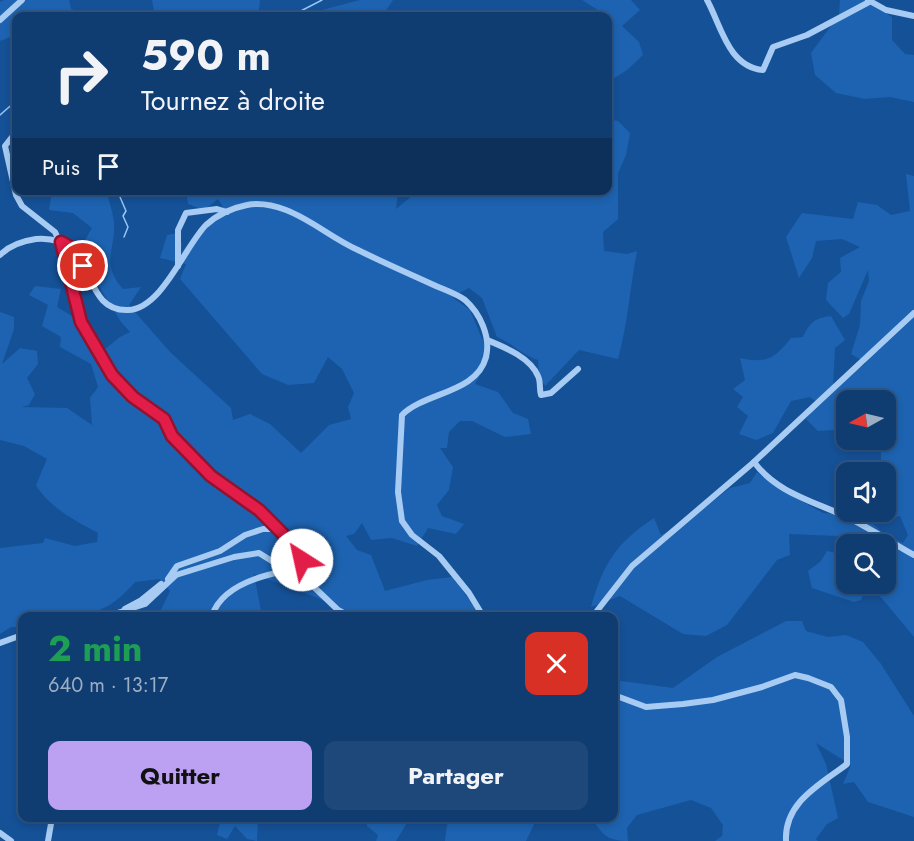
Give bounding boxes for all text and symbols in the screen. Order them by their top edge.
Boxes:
text: 590 m [141,25,271,86]
icon: right [42,36,120,114]
text: Tournez à droite [141,81,325,120]
icon: arrive [92,150,125,183]
text: Puis [42,151,80,183]
pin [57,240,108,291]
icon: arrive [66,249,99,282]
north arrow [836,390,896,450]
map controls [836,390,896,594]
button: sound [836,462,896,522]
position arrow [270,528,334,592]
button: search [836,534,896,594]
text: 2 min [48,622,143,674]
button: close [525,632,588,695]
text: 640 m · 13:17 [48,671,168,700]
button: Quitter [48,741,312,810]
button: Partager [324,741,588,810]

